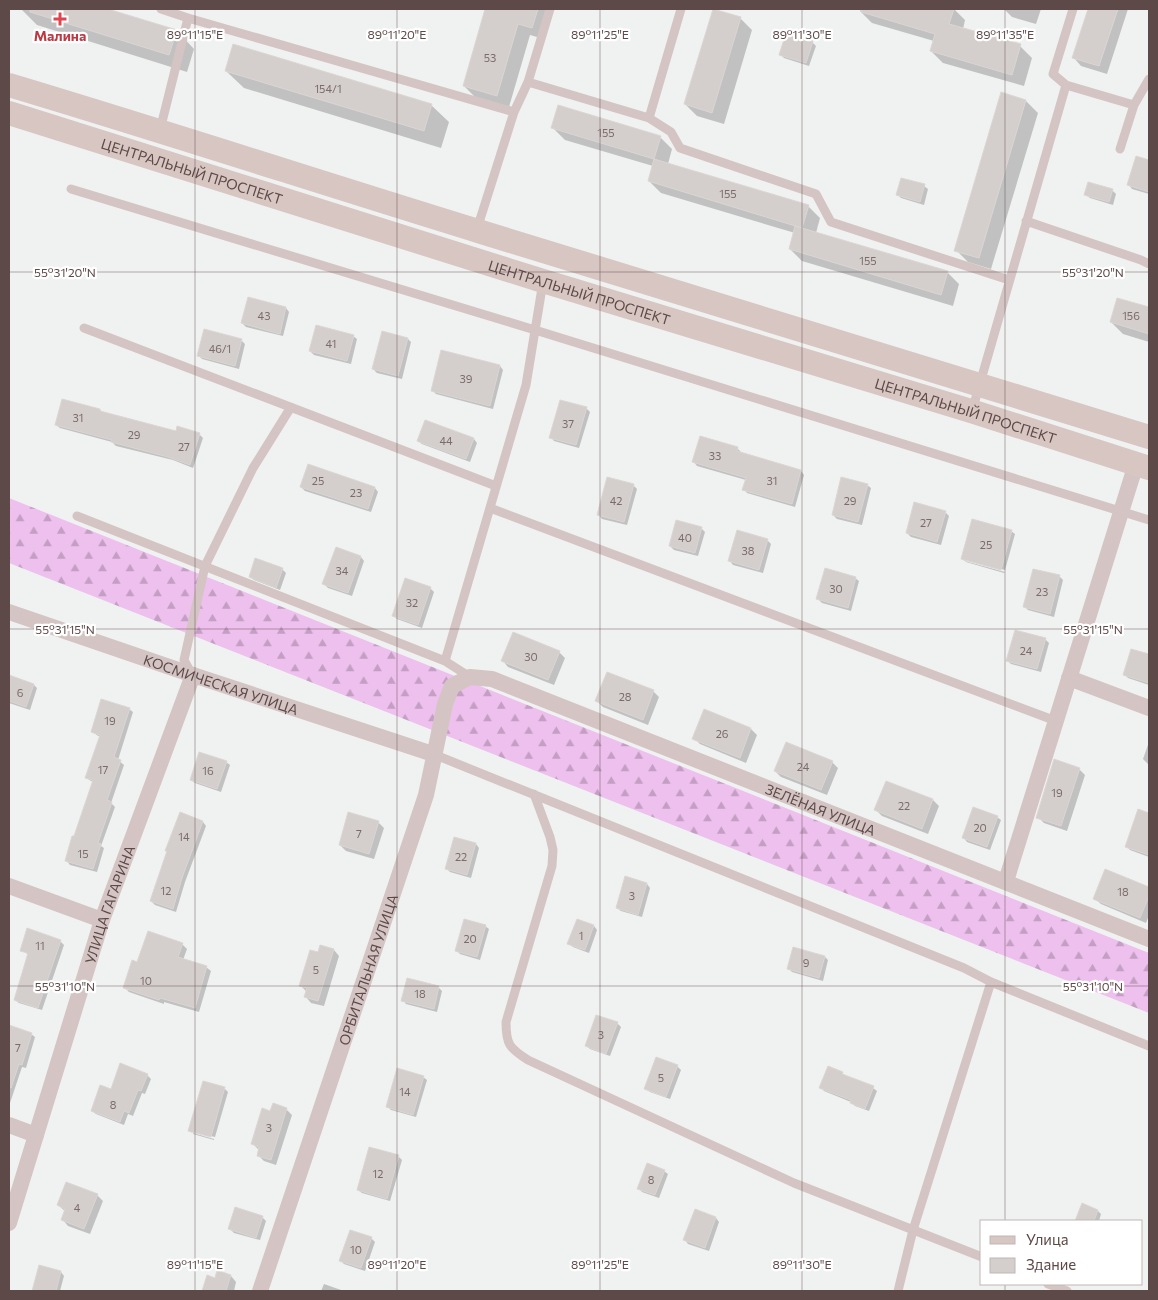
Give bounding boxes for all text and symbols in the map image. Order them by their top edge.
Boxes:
marker: Малина [54,13,66,25]
place label: Малина [34,27,86,44]
text: 89°11'15"E [167,27,223,41]
text: 89°11'20"E [368,27,426,41]
text: 89°11'25"E [571,27,629,41]
text: 89°11'30"E [772,27,832,41]
text: 89°11'35"E [976,27,1034,41]
house number: 53 [484,51,496,64]
house number: 154/1 [314,82,342,95]
house number: 155 [597,126,615,139]
street label: ЦЕНТРАЛЬНЫЙ ПРОСПЕКТ [99,134,285,207]
house number: 155 [719,187,737,200]
house number: 155 [859,254,877,267]
street label: ЦЕНТРАЛЬНЫЙ ПРОСПЕКТ [487,256,673,328]
text: 55°31'20"N [34,265,96,279]
text: 55°31'20"N [1062,265,1124,279]
house number: 43 [258,309,270,322]
house number: 156 [1122,309,1140,322]
house number: 41 [326,337,336,350]
house number: 46/1 [209,342,231,355]
house number: 39 [460,372,473,385]
street label: ЦЕНТРАЛЬНЫЙ ПРОСПЕКТ [873,374,1059,446]
house number: 31 [73,411,83,424]
house number: 37 [562,417,574,430]
house number: 29 [128,428,141,441]
house number: 44 [439,434,453,447]
house number: 27 [178,440,190,453]
house number: 33 [709,449,721,462]
house number: 25 [312,474,324,487]
house number: 31 [767,474,777,487]
house number: 23 [350,486,362,499]
house number: 42 [610,494,622,507]
house number: 29 [844,494,857,507]
house number: 27 [920,516,932,529]
house number: 40 [678,531,692,544]
house number: 25 [980,538,992,551]
house number: 38 [742,544,755,557]
house number: 34 [336,564,349,577]
house number: 30 [829,582,843,595]
house number: 23 [1036,585,1048,598]
house number: 32 [406,596,418,609]
text: 55°31'15"N [35,622,95,636]
text: 55°31'15"N [1063,622,1123,636]
house number: 24 [1020,644,1033,657]
street label: КОСМИЧЕСКАЯ УЛИЦА [141,650,301,718]
house number: 30 [524,650,538,663]
house number: 6 [17,686,24,699]
house number: 28 [619,690,632,703]
house number: 19 [104,714,116,727]
house number: 26 [716,727,729,740]
house number: 24 [797,760,810,773]
house number: 17 [98,763,108,776]
house number: 16 [202,764,214,777]
street label: ЗЕЛЁНАЯ УЛИЦА [763,780,879,839]
house number: 19 [1051,786,1063,799]
house number: 22 [898,799,910,812]
house number: 20 [973,821,987,834]
house number: 7 [356,827,362,840]
house number: 14 [178,830,190,843]
street label: УЛИЦА ГАГАРИНА [81,842,138,966]
house number: 15 [77,847,89,860]
house number: 22 [455,850,467,863]
house number: 12 [161,884,171,897]
house number: 18 [1117,885,1129,898]
house number: 3 [629,889,635,902]
street label: ОРБИТАЛЬНАЯ УЛИЦА [334,892,401,1047]
house number: 1 [579,929,583,942]
house number: 20 [463,932,477,945]
house number: 11 [35,939,45,952]
house number: 9 [803,956,810,969]
house number: 5 [313,963,319,976]
house number: 10 [140,974,152,987]
text: 55°31'10"N [35,979,95,993]
text: 55°31'10"N [1063,979,1123,993]
house number: 18 [414,987,426,1000]
house number: 3 [598,1028,604,1041]
house number: 7 [15,1041,21,1054]
house number: 5 [658,1071,664,1084]
house number: 14 [399,1085,411,1098]
house number: 8 [110,1098,117,1111]
house number: 3 [266,1121,272,1134]
house number: 12 [373,1167,383,1180]
house number: 8 [648,1173,655,1186]
house number: 4 [74,1201,81,1214]
legend [980,1220,1143,1285]
text: Улица [1026,1230,1068,1248]
house number: 10 [350,1243,362,1256]
text: Здание [1026,1255,1076,1273]
text: 89°11'15"E [167,1257,223,1271]
text: 89°11'20"E [368,1257,426,1271]
text: 89°11'25"E [571,1257,629,1271]
text: 89°11'30"E [772,1257,832,1271]

